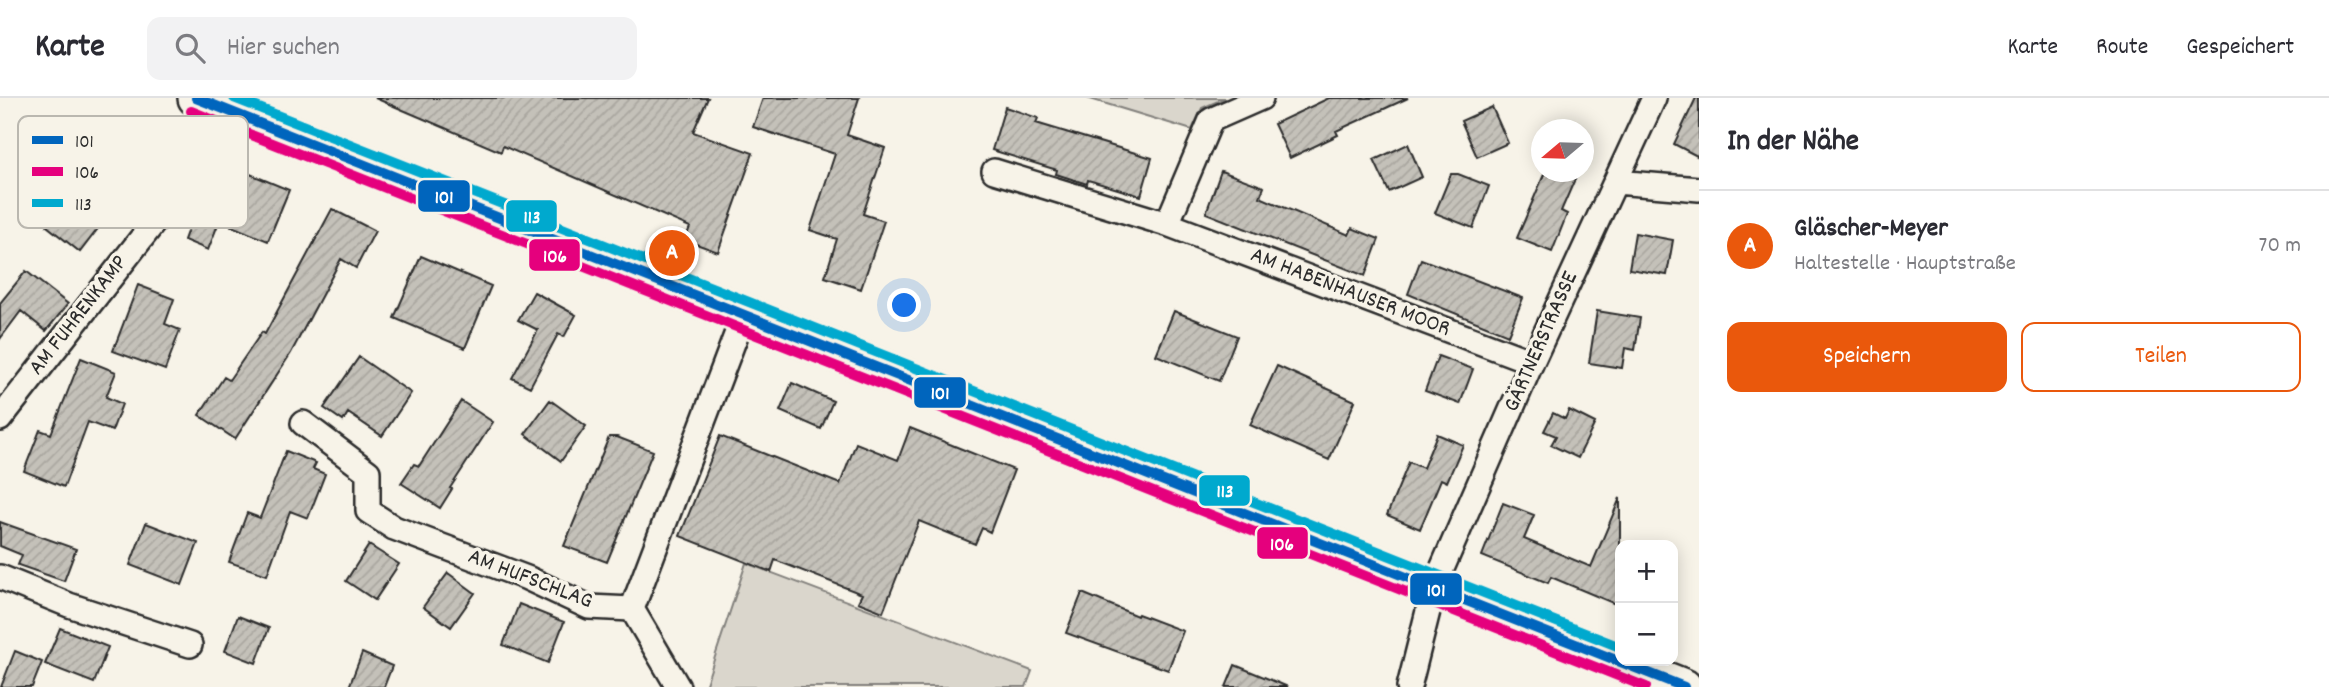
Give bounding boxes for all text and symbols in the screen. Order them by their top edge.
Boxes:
search box [147,17,637,80]
text: Karte [35,25,105,72]
icon: search [171,29,209,67]
text: Hier suchen [227,30,340,67]
text: Karte [2007,31,2058,65]
text: Route [2096,31,2148,65]
text: Gespeichert [2186,31,2294,65]
legend [18,116,248,228]
north arrow [1531,119,1594,182]
text: In der Nähe [1727,122,1859,165]
text: 101 [75,130,94,157]
text: 106 [75,161,99,188]
line badge: 101 [417,179,471,213]
text: 101 [435,186,453,213]
text: 113 [75,193,92,220]
line badge: 113 [505,199,558,233]
text: 113 [524,206,540,233]
text: Gläscher-Meyer [1794,211,1948,248]
pin: A [649,227,695,279]
text: A [1744,230,1756,263]
text: 70 m [2259,230,2301,263]
line badge: 106 [528,238,581,272]
street label: AM HABENHAUSER MOOR [1245,240,1455,346]
text: 106 [543,245,567,272]
text: Haltestelle · Hauptstraße [1794,248,2016,281]
street label: AM FUHRENKAMP [22,249,136,383]
street label: GÄRTNERSTRASSE [1496,266,1588,418]
your location [887,288,921,322]
button: Speichern [1727,322,2007,392]
button: Teilen [2021,322,2301,392]
line badge: 101 [913,376,967,409]
text: 101 [931,382,949,409]
line badge: 113 [1198,474,1251,507]
text: 113 [1217,480,1233,507]
line badge: 106 [1256,526,1309,560]
text: 106 [1270,533,1294,560]
map controls [1615,540,1678,666]
button: + [1615,540,1678,603]
street label: AM HUFSCHLAG [463,541,597,619]
line badge: 101 [1409,572,1463,606]
text: 101 [1427,579,1445,606]
button: − [1615,603,1678,666]

